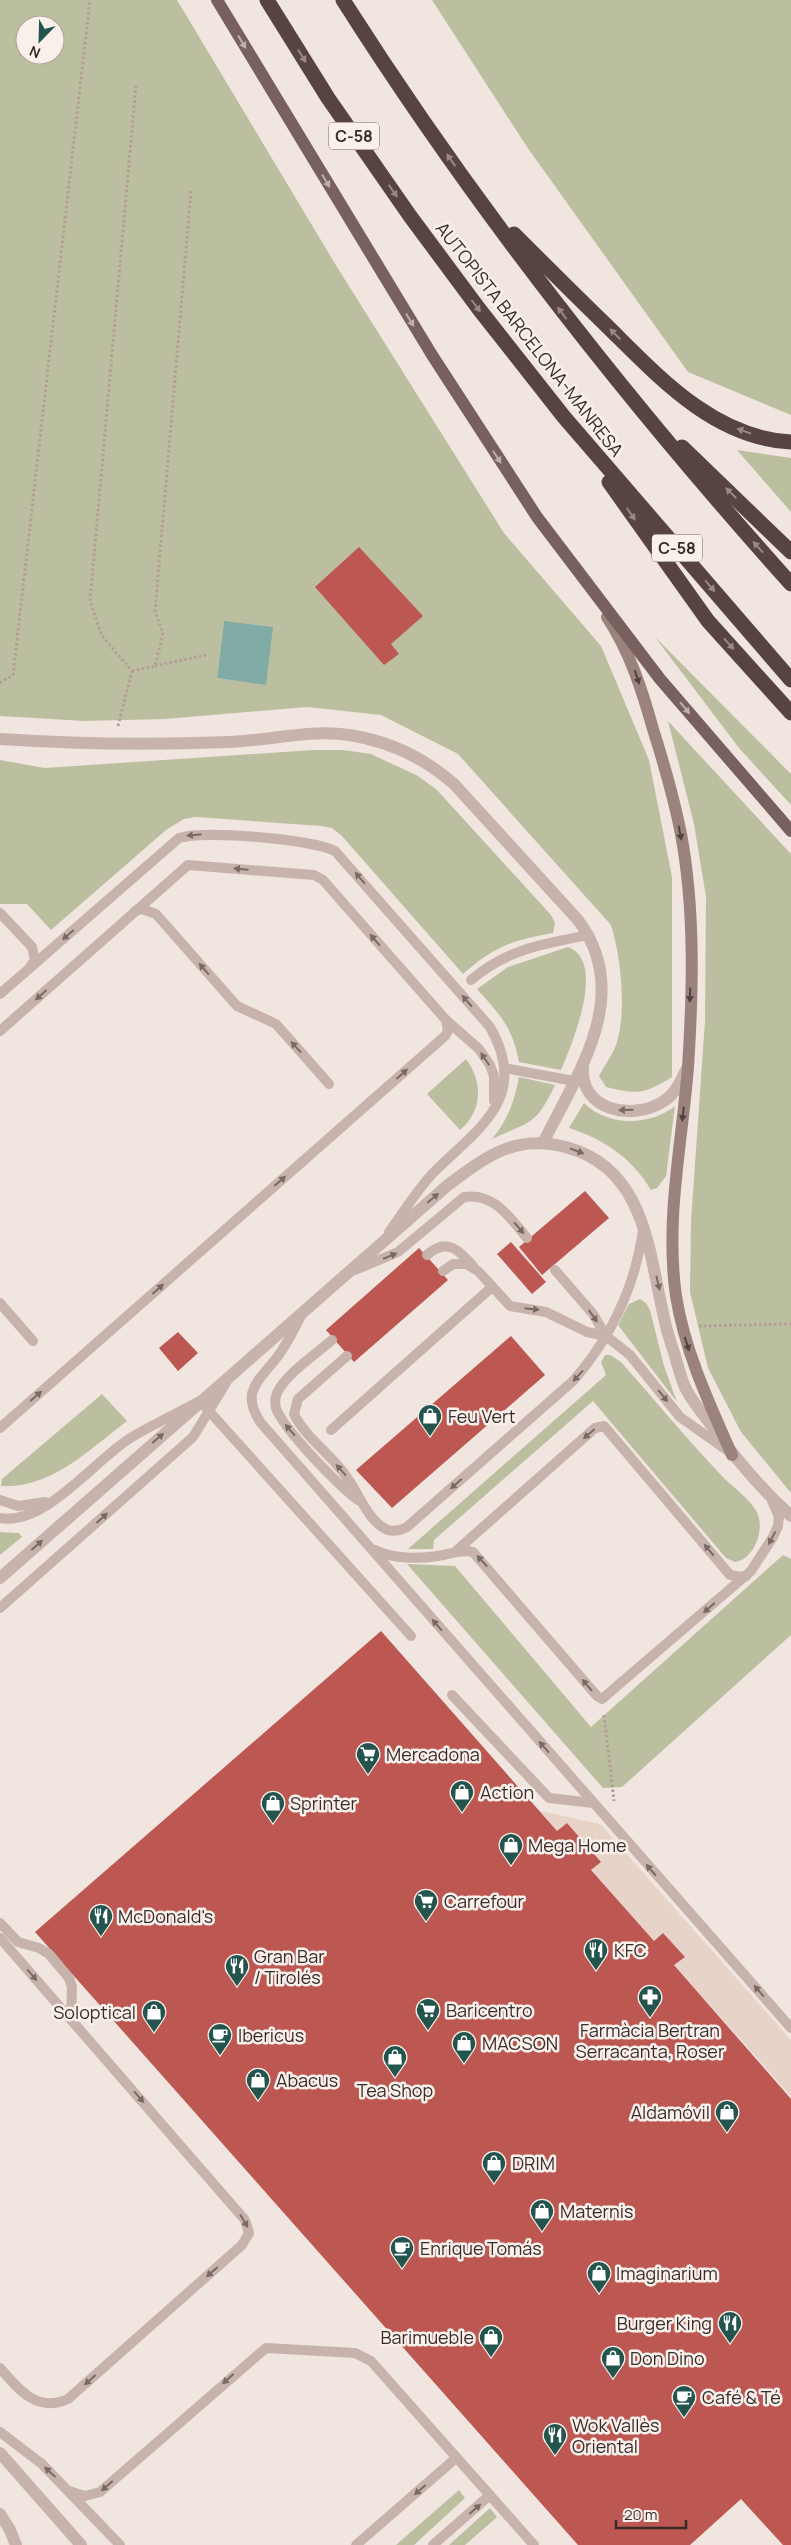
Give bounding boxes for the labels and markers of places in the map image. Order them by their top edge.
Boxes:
shop icon: Feu Vert [417,1403,443,1437]
place label: Feu Vert [448,1404,516,1428]
supermarket icon: Mercadona [355,1741,381,1775]
place label: Mercadona [386,1742,480,1766]
shop icon: Action [449,1779,475,1813]
place label: Action [480,1780,534,1804]
shop icon: Sprinter [260,1790,286,1824]
place label: Sprinter [290,1791,358,1815]
shop icon: Mega Home [498,1832,524,1866]
place label: Mega Home [528,1833,627,1857]
supermarket icon: Carrefour [413,1888,439,1922]
place label: Carrefour [444,1889,525,1913]
restaurant icon: McDonald's [88,1903,114,1937]
place label: McDonald's [118,1904,213,1928]
restaurant icon: KFC [583,1937,609,1971]
place label: KFC [614,1938,647,1962]
place label: Gran Bar / Tirolés [254,1944,325,1989]
restaurant icon: Gran Bar / Tirolés [224,1953,250,1987]
pharmacy icon: Farmàcia Bertran Serracanta, Roser [637,1984,663,2018]
supermarket icon: Baricentro [415,1997,441,2031]
place label: Baricentro [446,1998,533,2022]
shop icon: Soloptical [141,1999,167,2033]
place label: Soloptical [53,2000,136,2024]
place label: Farmàcia Bertran Serracanta, Roser [576,2018,725,2063]
cafe icon: Ibericus [207,2022,233,2056]
place label: Ibericus [238,2023,304,2047]
shop icon: MACSON [451,2030,477,2064]
place label: MACSON [482,2031,558,2055]
shop icon: Tea Shop [382,2044,408,2078]
shop icon: Abacus [245,2067,271,2101]
place label: Abacus [276,2068,338,2092]
place label: Tea Shop [357,2078,433,2102]
shop icon: Aldamóvil [714,2099,740,2133]
place label: Aldamóvil [631,2100,710,2124]
shop icon: DRIM [481,2150,507,2184]
place label: DRIM [512,2151,555,2175]
shop icon: Maternis [529,2198,555,2232]
place label: Maternis [560,2199,633,2223]
cafe icon: Enrique Tomás [389,2235,415,2269]
place label: Enrique Tomás [420,2236,542,2260]
shop icon: Imaginarium [586,2260,612,2294]
place label: Imaginarium [616,2261,718,2285]
restaurant icon: Burger King [717,2310,743,2344]
place label: Burger King [617,2311,712,2335]
shop icon: Barimueble [478,2324,504,2358]
place label: Barimueble [380,2325,474,2349]
shop icon: Don Dino [600,2345,626,2379]
place label: Don Dino [630,2346,705,2370]
cafe icon: Café & Té [671,2384,697,2418]
place label: Café & Té [702,2385,781,2409]
place label: Wok Vallès Oriental [572,2413,659,2458]
restaurant icon: Wok Vallès Oriental [542,2422,568,2456]

